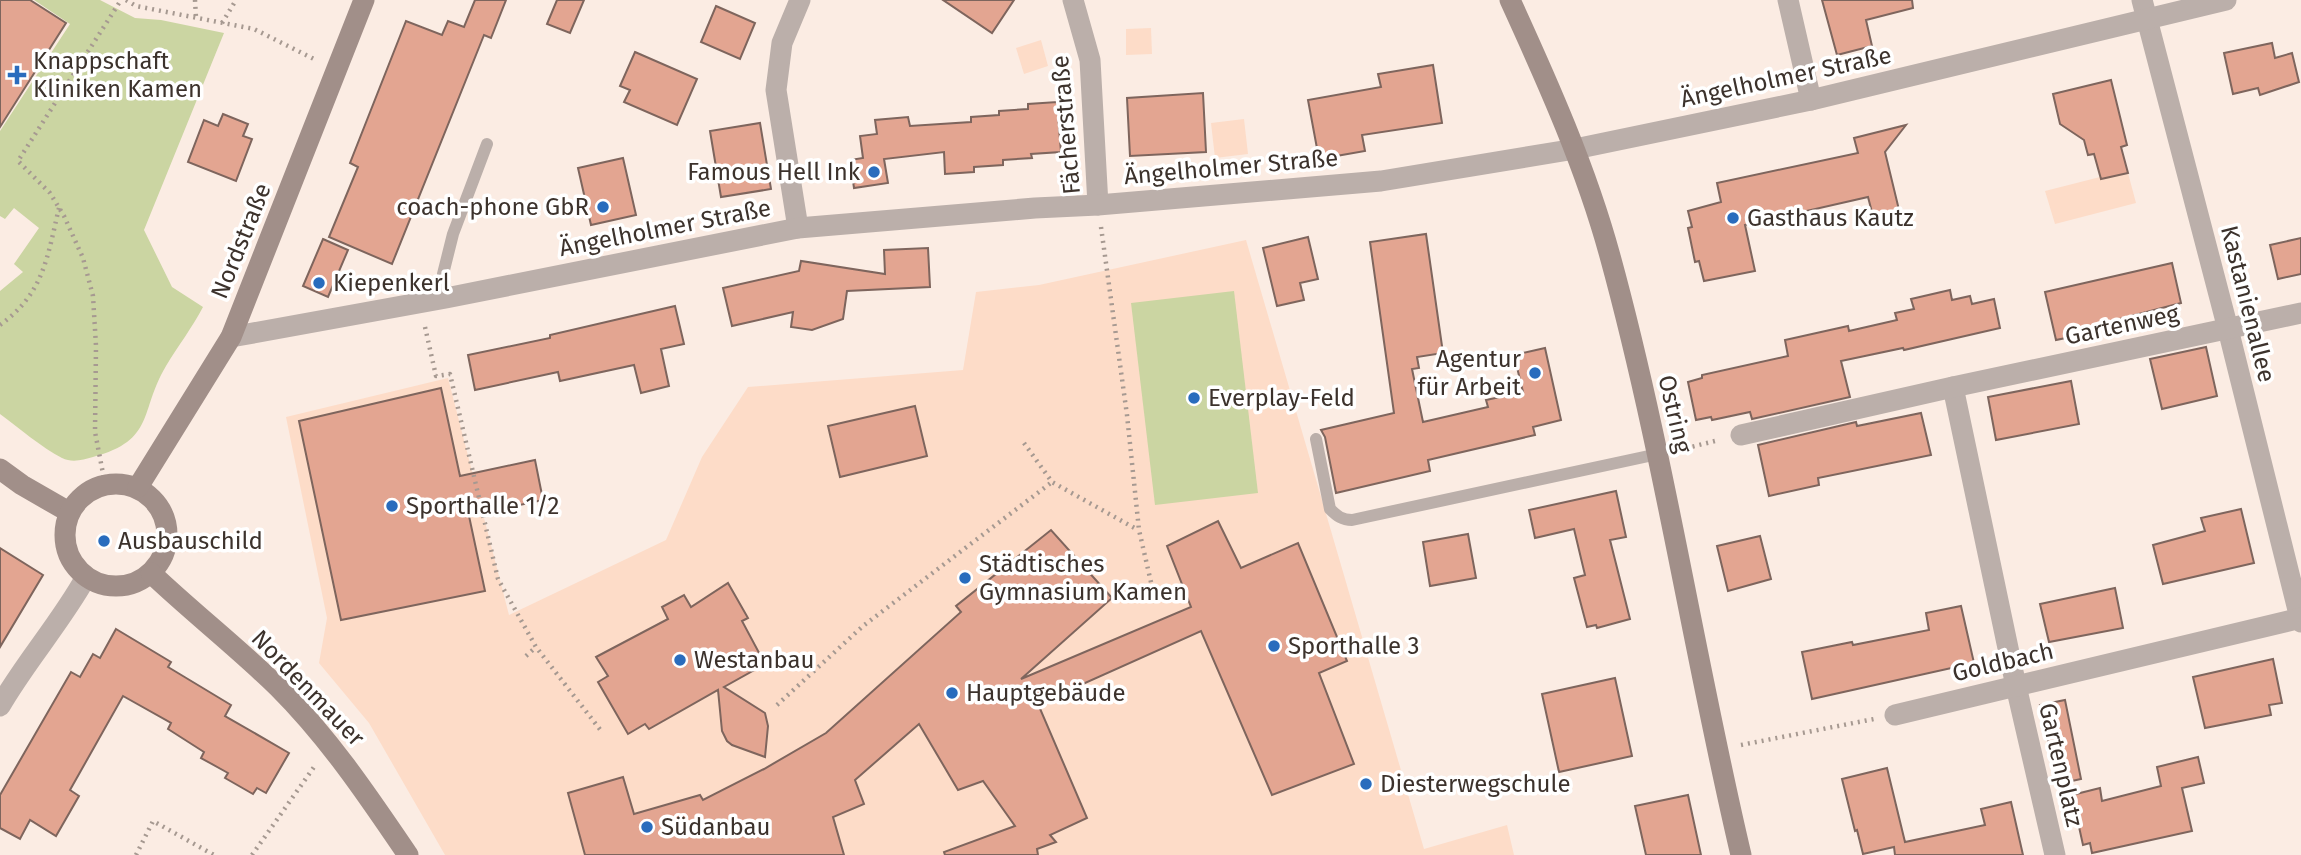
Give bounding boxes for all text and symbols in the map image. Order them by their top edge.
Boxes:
street label: Ängelholmer Straße [1678,41,1894,113]
place label: Knappschaft Kliniken Kamen [33,47,202,103]
street label: Fächerstraße [1046,54,1086,196]
marker: Knappschaft Kliniken Kamen [7,65,27,85]
street label: Ängelholmer Straße [1123,144,1339,190]
place label: Famous Hell Ink [687,158,861,186]
marker: Famous Hell Ink [866,164,882,180]
street label: Nordstraße [205,179,277,303]
place label: coach-phone GbR [396,193,589,221]
street label: Ängelholmer Straße [557,194,773,262]
marker: coach-phone GbR [595,199,611,215]
place label: Gasthaus Kautz [1747,204,1914,232]
marker: Gasthaus Kautz [1725,210,1741,226]
street label: Kastanienallee [2215,223,2281,385]
place label: Kiepenkerl [333,269,450,297]
marker: Kiepenkerl [311,275,327,291]
street label: Gartenweg [2063,299,2182,351]
place label: Agentur für Arbeit [1418,345,1522,401]
marker: Agentur für Arbeit [1527,365,1543,381]
street label: Ostring [1652,372,1698,456]
place label: Everplay-Feld [1208,384,1355,412]
marker: Everplay-Feld [1186,390,1202,406]
place label: Sporthalle 1/2 [406,492,559,520]
marker: Sporthalle 1/2 [384,498,400,514]
place label: Ausbauschild [118,527,263,555]
marker: Ausbauschild [96,533,112,549]
place label: Städtisches Gymnasium Kamen [979,550,1187,606]
marker: Städtisches Gymnasium Kamen [957,570,973,586]
street label: Nordenmauer [246,624,371,752]
place label: Sporthalle 3 [1288,632,1420,660]
street label: Goldbach [1950,637,2056,687]
marker: Sporthalle 3 [1266,638,1282,654]
place label: Westanbau [694,646,815,674]
marker: Westanbau [672,652,688,668]
place label: Hauptgebäude [966,679,1126,707]
marker: Hauptgebäude [944,685,960,701]
street label: Gartenplatz [2033,700,2089,830]
place label: Diesterwegschule [1380,770,1570,798]
marker: Diesterwegschule [1358,776,1374,792]
place label: Südanbau [661,813,771,841]
marker: Südanbau [639,819,655,835]

